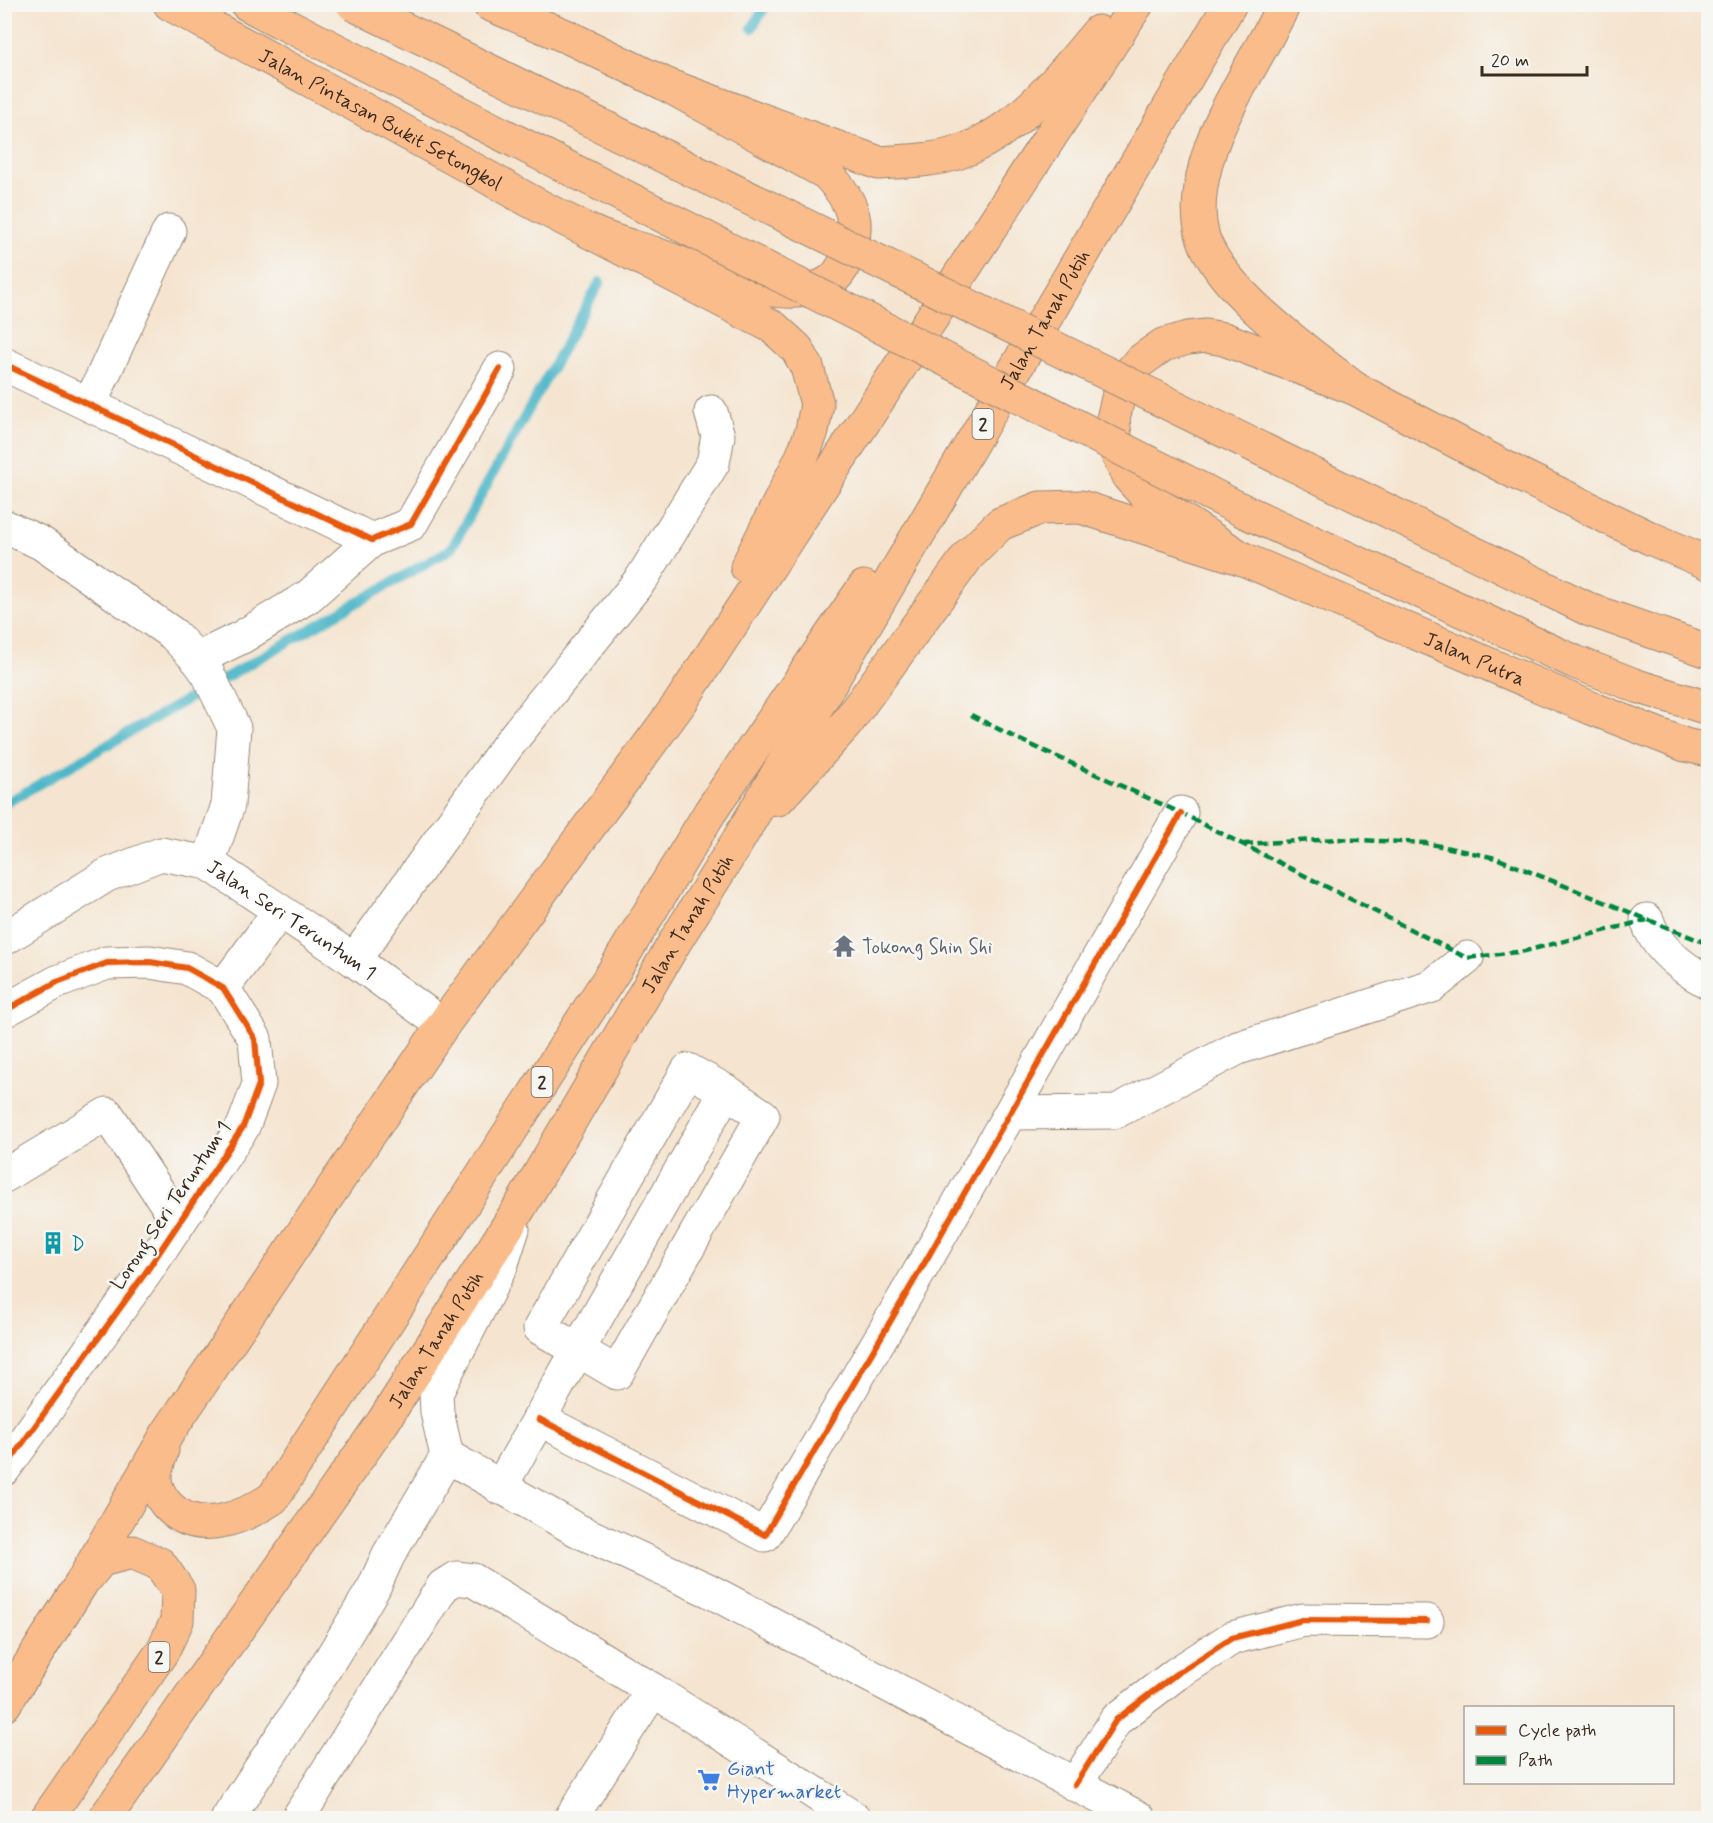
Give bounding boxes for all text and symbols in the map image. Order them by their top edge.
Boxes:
scale bar [1482,39,1587,77]
street label: Jalan Pintasan Bukit Setongkol [253,43,507,198]
text: 20 m [1491,49,1529,73]
street label: Jalan Tanah Putih [994,245,1098,395]
road number: 2 [972,409,994,439]
street label: Jalan Putra [1419,626,1529,693]
street label: Jalan Tanah Putih [636,849,741,999]
street label: Jalan Seri Teruntum 1 [201,854,381,987]
temple icon: Tokong Shin Shi [831,933,857,959]
place label: Tokong Shin Shi [862,934,992,961]
road number: 2 [532,1067,552,1097]
street label: Lorong Seri Teruntum 1 [105,1116,239,1297]
building icon: D [40,1230,66,1256]
place label: D [71,1231,85,1258]
street label: Jalan Tanah Putih [383,1266,491,1414]
road number: 2 [148,1642,170,1672]
legend [1464,1706,1674,1784]
text: Cycle path [1518,1719,1596,1743]
text: Path [1518,1749,1553,1773]
place label: Giant Hypermarket [727,1756,841,1806]
supermarket icon: Giant Hypermarket [696,1767,722,1793]

